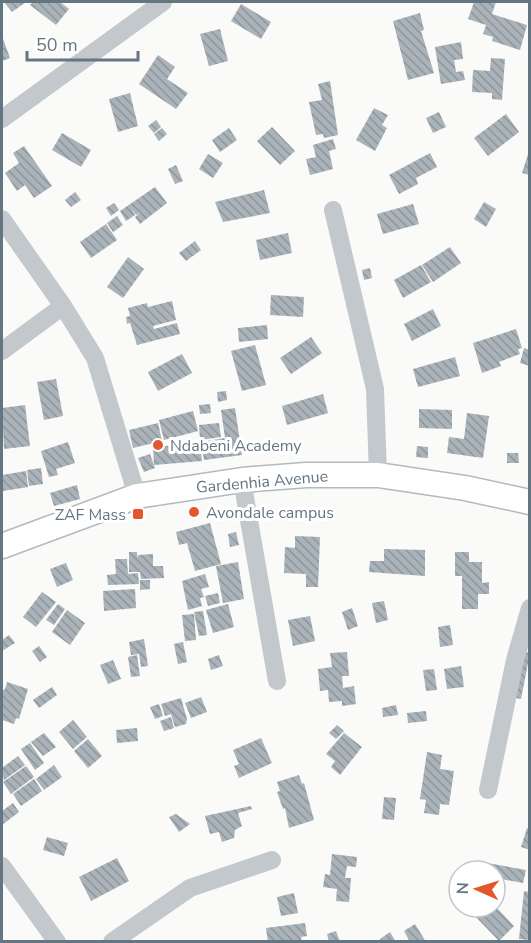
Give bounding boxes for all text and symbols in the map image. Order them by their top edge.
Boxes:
scale bar [27,24,138,62]
text: 50 m [36,33,78,57]
place label: Ndabeni Academy [170,435,302,457]
marker: Ndabeni Academy [151,438,165,452]
street label: Gardenhia Avenue [195,465,329,499]
place label: Avondale campus [206,502,334,524]
place label: ZAF Mass [55,504,126,526]
marker: Avondale campus [187,505,201,519]
marker: ZAF Mass [131,507,145,521]
north arrow [447,859,507,919]
text: N [452,882,474,895]

